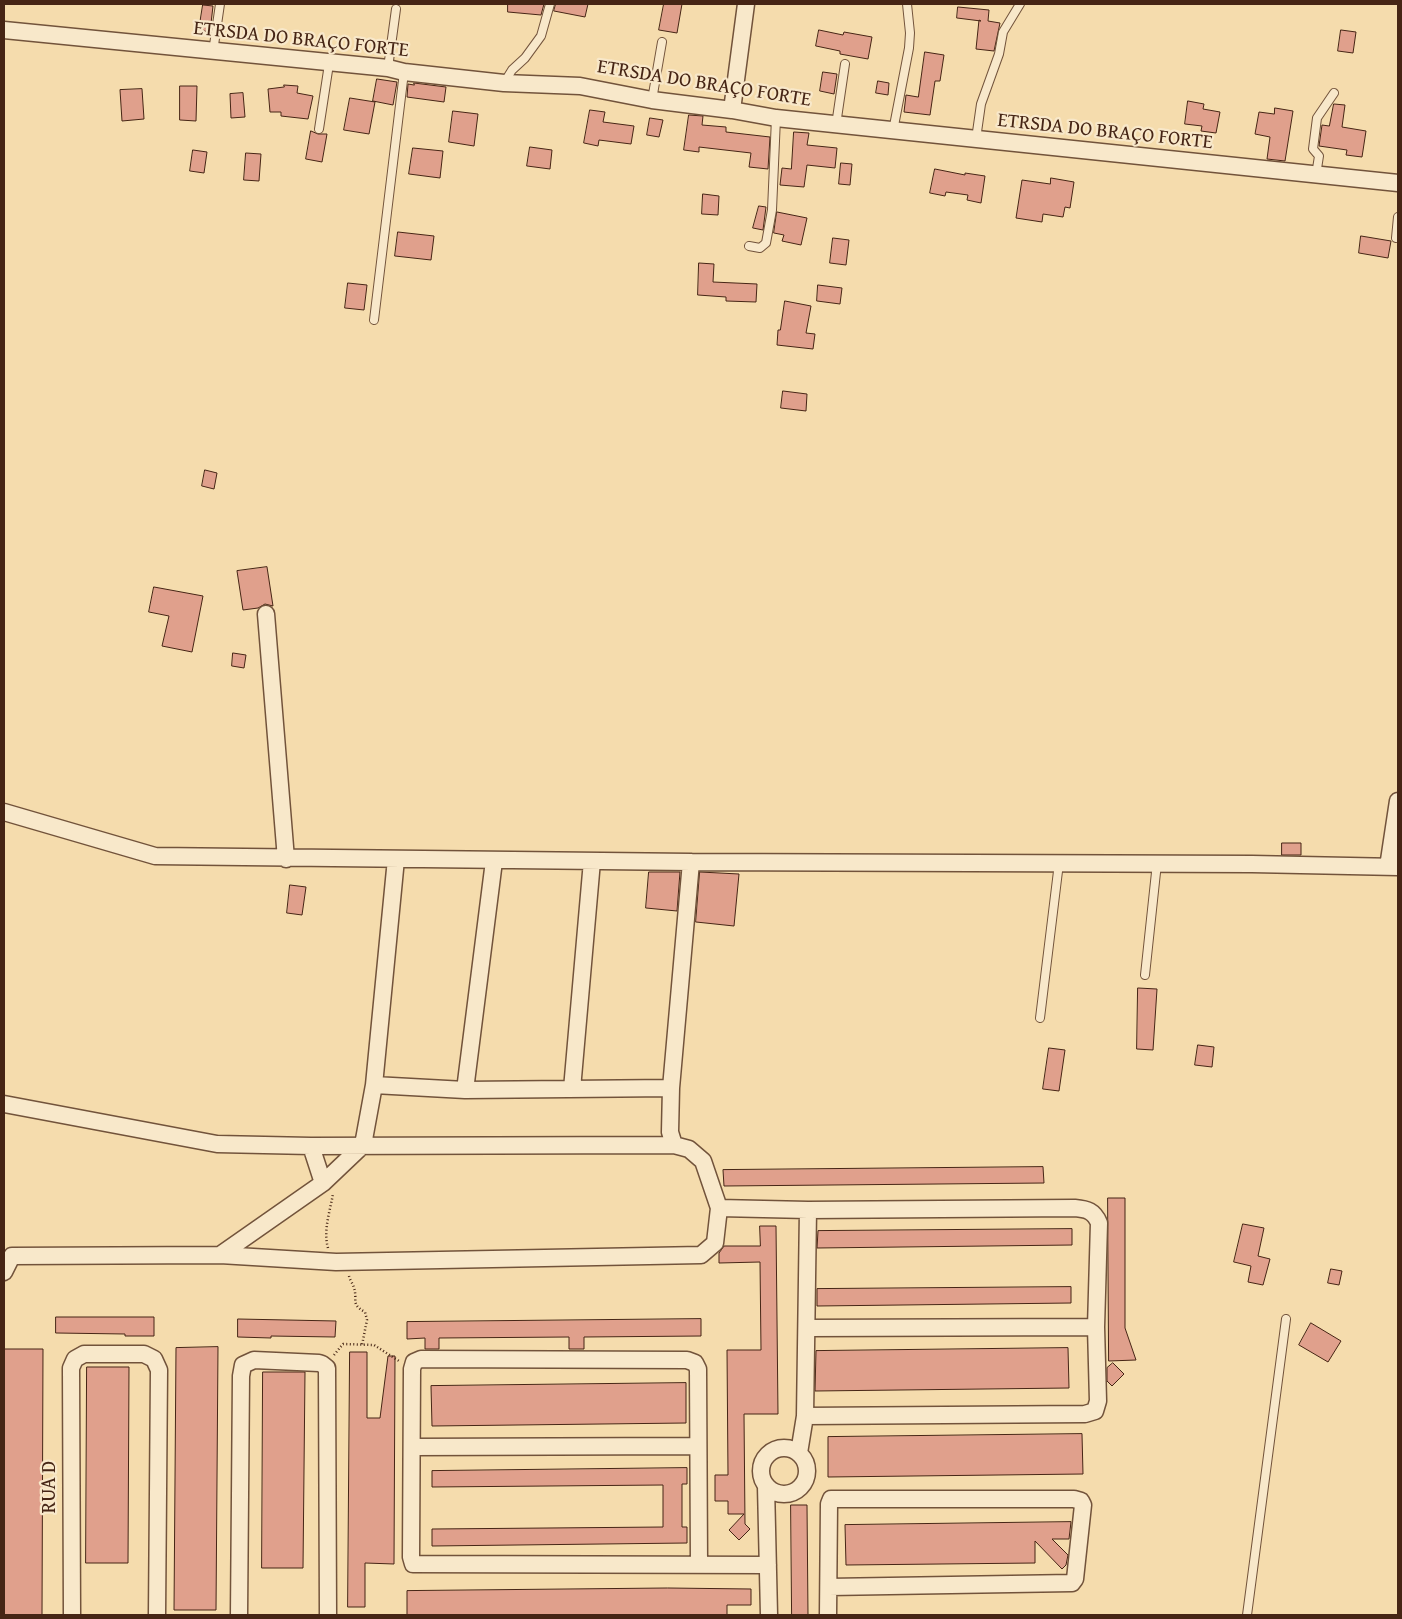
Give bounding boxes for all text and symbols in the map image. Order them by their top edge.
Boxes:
street label: ETRSDA DO BRAÇO FORTE [192,17,410,63]
street label: ETRSDA DO BRAÇO FORTE [595,55,813,113]
street label: ETRSDA DO BRAÇO FORTE [996,109,1214,155]
street label: RUA D [38,1461,62,1513]

